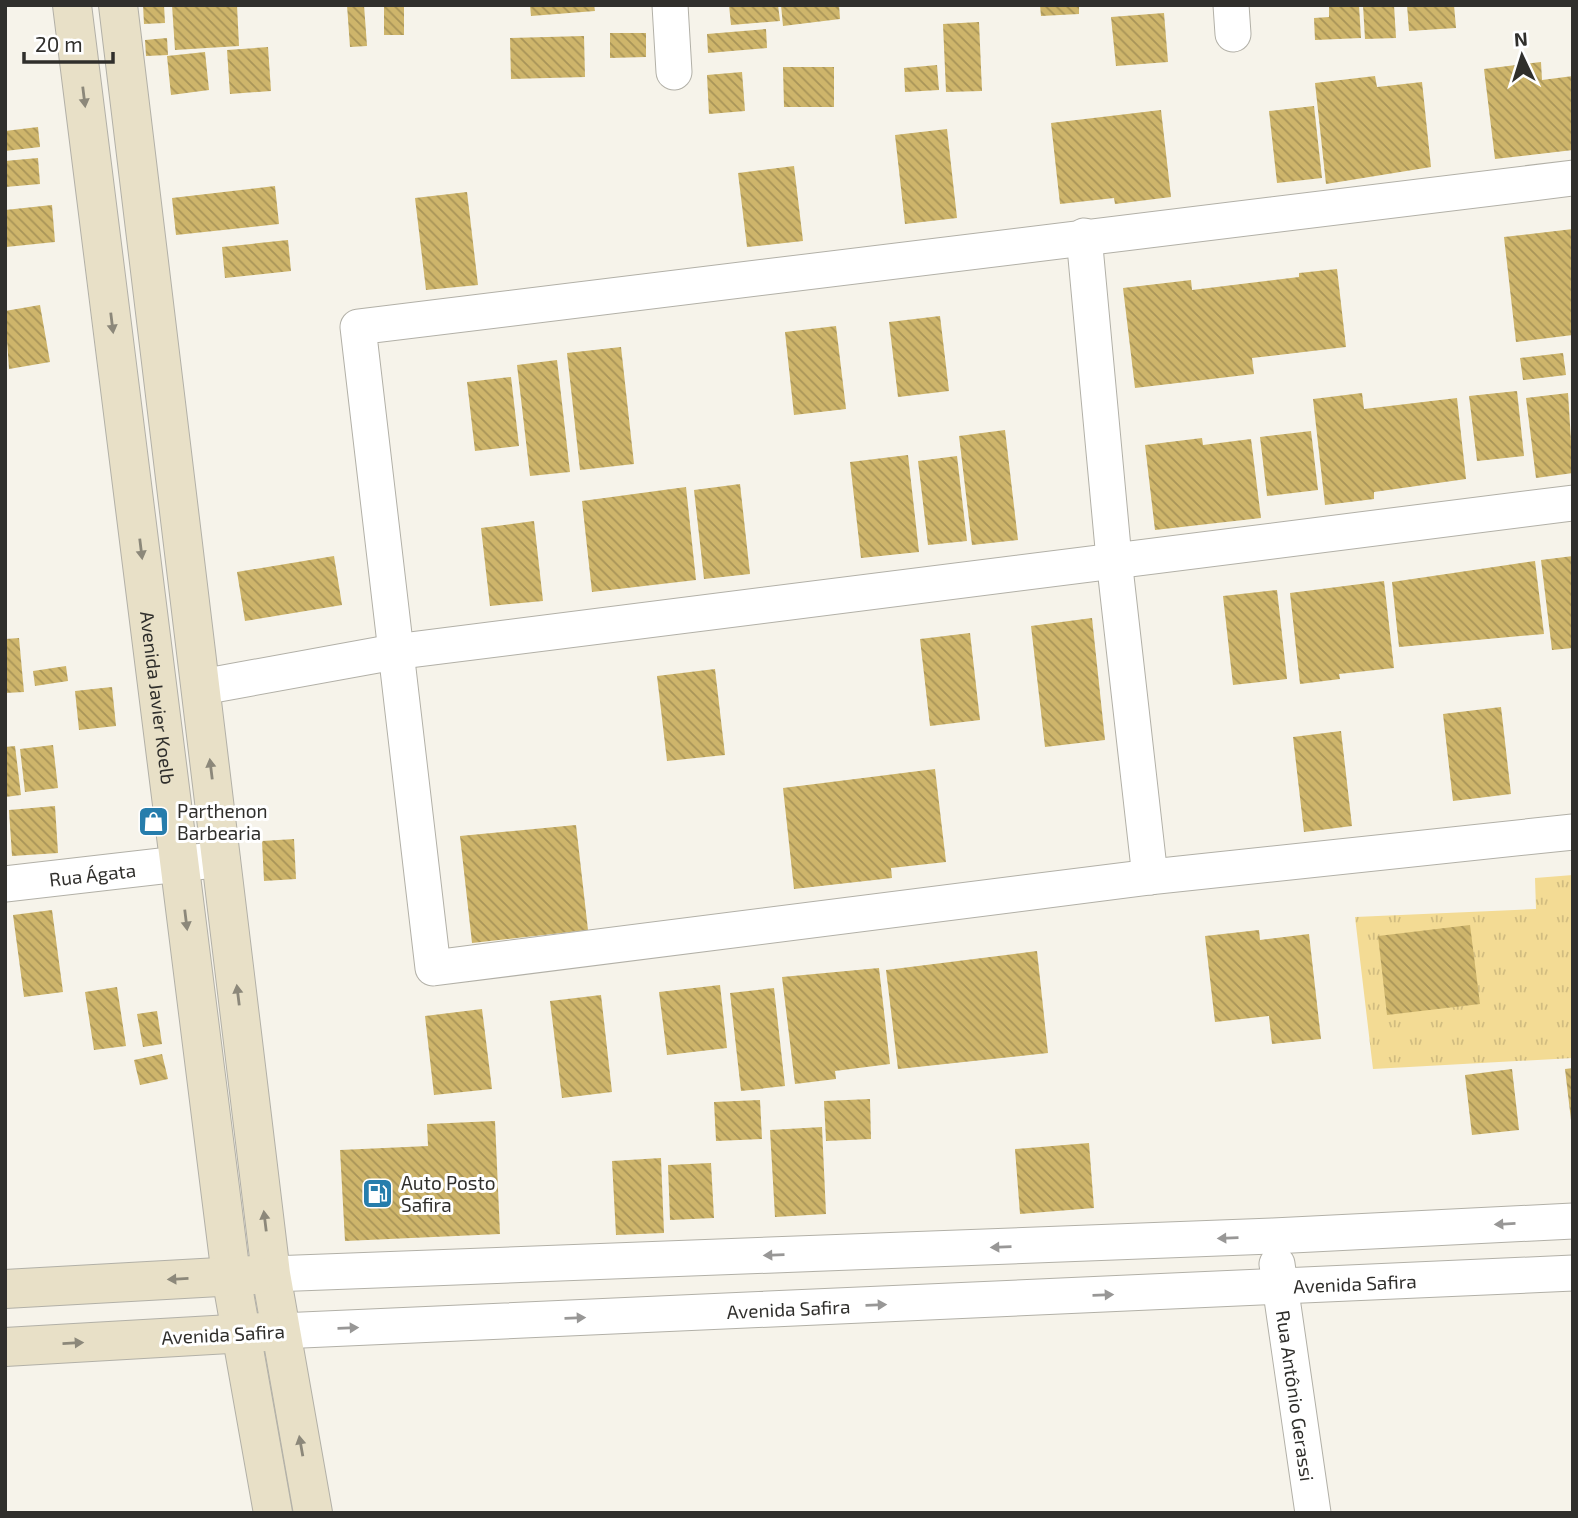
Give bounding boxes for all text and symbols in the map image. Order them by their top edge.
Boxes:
scale bar [24,21,114,65]
north arrow [1487,21,1557,91]
text: N [1513,27,1528,50]
text: 20 m [35,31,83,56]
one-way arrow [78,86,89,108]
one-way arrow [107,312,118,334]
one-way arrow [136,538,147,560]
street label: Avenida Javier Koelb [136,610,181,786]
one-way arrow [206,758,217,780]
place label: Parthenon Barbearia [177,799,268,844]
shop icon: Parthenon Barbearia [137,804,171,838]
street label: Rua Ágata [48,858,137,890]
one-way arrow [180,910,191,932]
one-way arrow [233,984,244,1006]
place label: Auto Posto Safira [401,1171,496,1216]
fuel station icon: Auto Posto Safira [361,1176,395,1210]
one-way arrow [259,1210,270,1232]
one-way arrow [1493,1219,1515,1230]
one-way arrow [1217,1233,1239,1244]
one-way arrow [990,1241,1012,1252]
one-way arrow [763,1250,785,1261]
street label: Avenida Safira [1293,1269,1417,1297]
one-way arrow [167,1274,189,1285]
one-way arrow [1093,1289,1115,1300]
street label: Avenida Safira [726,1294,851,1322]
one-way arrow [865,1299,887,1310]
street label: Rua Antônio Gerassi [1272,1308,1320,1483]
one-way arrow [565,1312,587,1323]
street label: Avenida Safira [161,1319,285,1349]
one-way arrow [337,1322,359,1333]
one-way arrow [63,1338,85,1349]
one-way arrow [295,1435,306,1457]

